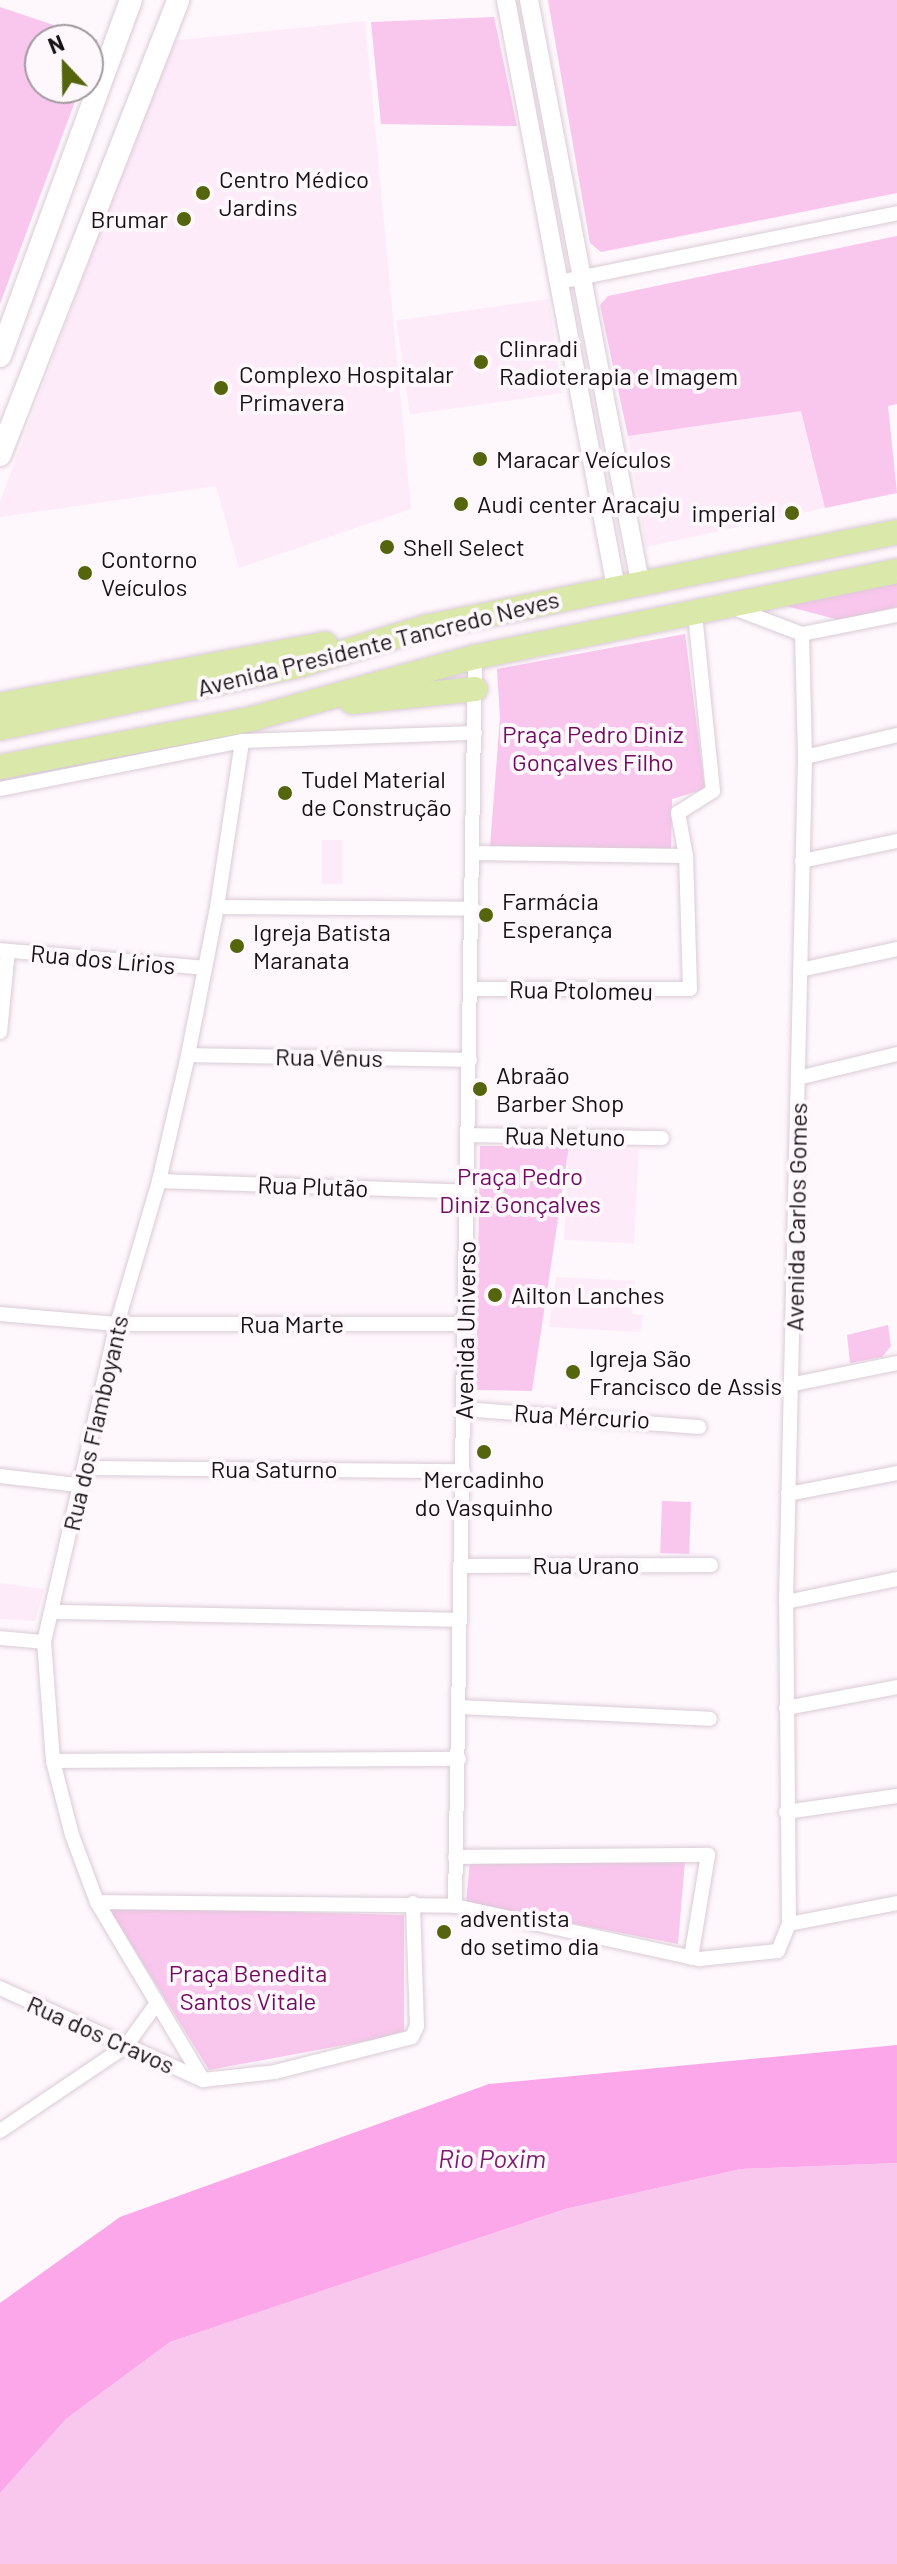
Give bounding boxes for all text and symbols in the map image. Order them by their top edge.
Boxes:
north arrow [24,24,104,104]
text: N [44,29,67,58]
place label: Centro Médico Jardins [219,165,369,221]
marker: Centro Médico Jardins [194,184,212,202]
place label: Brumar [91,205,168,233]
marker: Brumar [175,210,193,228]
place label: Clinradi Radioterapia e Imagem [499,334,738,390]
marker: Clinradi Radioterapia e Imagem [470,351,492,373]
place label: Complexo Hospitalar Primavera [239,360,454,416]
marker: Complexo Hospitalar Primavera [210,377,232,399]
place label: Maracar Veículos [496,445,671,473]
marker: Maracar Veículos [471,450,489,468]
place label: Audi center Aracaju [477,490,680,518]
marker: Audi center Aracaju [452,495,470,513]
place label: imperial [692,499,776,527]
marker: imperial [783,504,801,522]
place label: Shell Select [403,533,525,561]
marker: Shell Select [378,538,396,556]
place label: Contorno Veículos [101,545,198,601]
marker: Contorno Veículos [76,564,94,582]
street label: Avenida Presidente Tancredo Neves [194,584,562,702]
park label: Praça Pedro Diniz Gonçalves Filho [502,720,684,776]
place label: Tudel Material de Construção [301,765,452,821]
marker: Tudel Material de Construção [276,784,294,802]
place label: Farmácia Esperança [502,887,612,943]
marker: Farmácia Esperança [477,906,495,924]
place label: Igreja Batista Maranata [253,918,391,974]
marker: Igreja Batista Maranata [228,937,246,955]
street label: Rua dos Lírios [29,938,177,980]
street label: Rua Ptolomeu [509,974,653,1006]
street label: Rua Vênus [275,1042,383,1072]
place label: Abraão Barber Shop [496,1061,624,1117]
marker: Abraão Barber Shop [471,1080,489,1098]
street label: Avenida Carlos Gomes [780,1102,812,1332]
street label: Rua Netuno [504,1121,626,1151]
park label: Praça Pedro Diniz Gonçalves [439,1162,601,1218]
street label: Rua Plutão [257,1170,369,1202]
street label: Avenida Universo [449,1240,481,1420]
place label: Ailton Lanches [511,1281,664,1309]
marker: Ailton Lanches [486,1286,504,1304]
street label: Rua Marte [240,1310,344,1338]
street label: Rua dos Flamboyants [56,1312,134,1534]
place label: Igreja São Francisco de Assis [589,1344,782,1400]
marker: Igreja São Francisco de Assis [564,1363,582,1381]
street label: Rua Mércurio [513,1398,651,1434]
marker: Mercadinho do Vasquinho [475,1443,493,1461]
street label: Rua Saturno [211,1455,337,1483]
place label: Mercadinho do Vasquinho [415,1465,553,1521]
street label: Rua Urano [533,1551,639,1579]
place label: adventista do setimo dia [460,1904,599,1960]
marker: adventista do setimo dia [435,1923,453,1941]
park label: Praça Benedita Santos Vitale [169,1959,327,2015]
street label: Rua dos Cravos [23,1989,179,2079]
water label: Rio Poxim [438,2142,546,2174]

